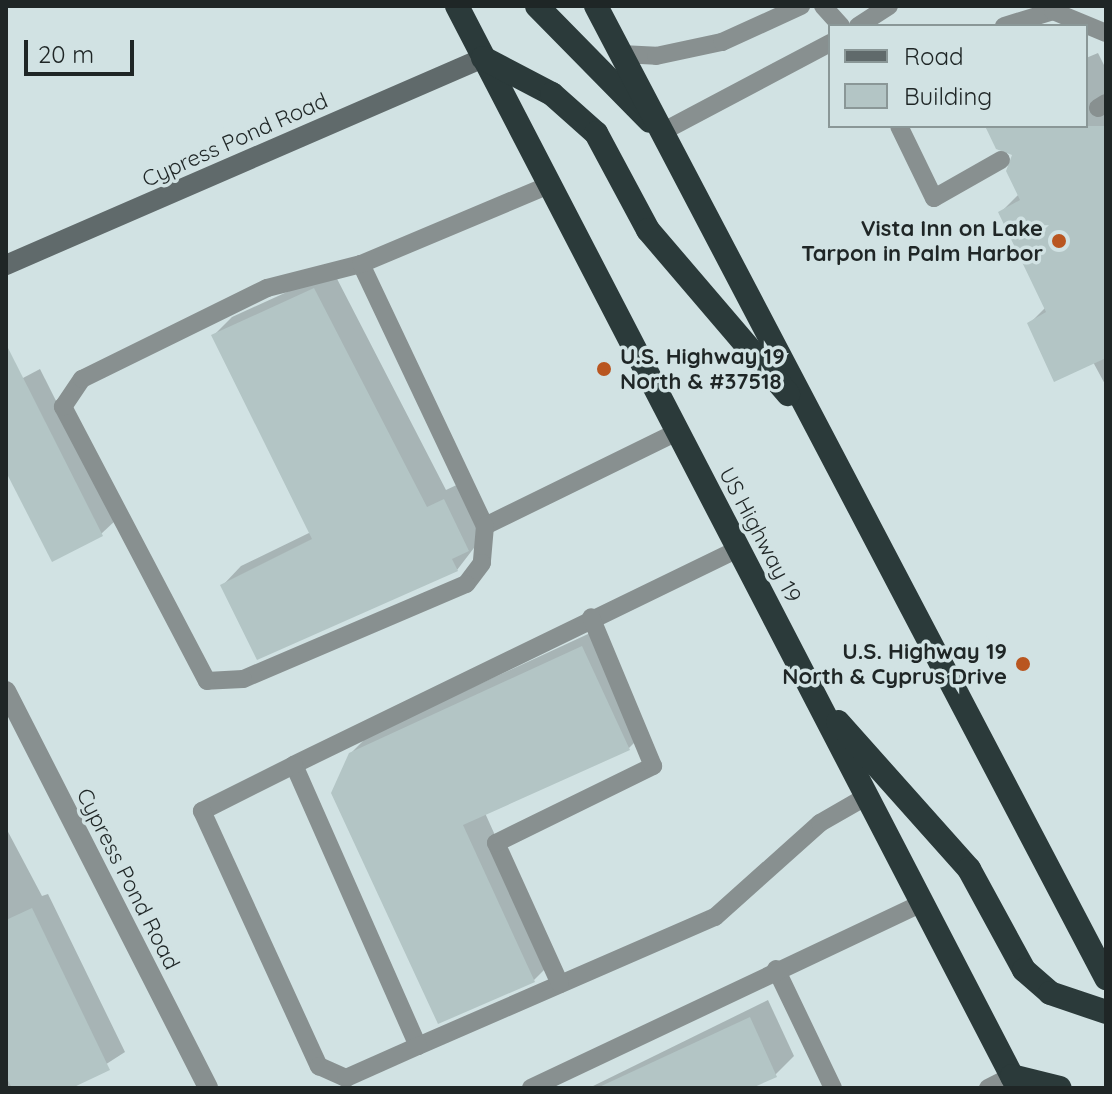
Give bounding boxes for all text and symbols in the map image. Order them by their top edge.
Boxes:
scale bar [28,24,138,74]
legend [828,24,1088,128]
text: 20 m [38,39,94,69]
text: Road [904,41,964,71]
text: Building [904,81,992,111]
street label: Cypress Pond Road [138,87,332,193]
place label: Vista Inn on Lake Tarpon in Palm Harbor [801,215,1043,266]
marker: Vista Inn on Lake Tarpon in Palm Harbor [1050,232,1068,250]
place label: U.S. Highway 19 North & #37518 [620,343,785,394]
marker: U.S. Highway 19 North & #37518 [595,360,613,378]
street label: US Highway 19 [713,463,807,607]
place label: U.S. Highway 19 North & Cyprus Drive [782,638,1007,690]
marker: U.S. Highway 19 North & Cyprus Drive [1014,655,1032,673]
street label: Cypress Pond Road [71,784,185,974]

